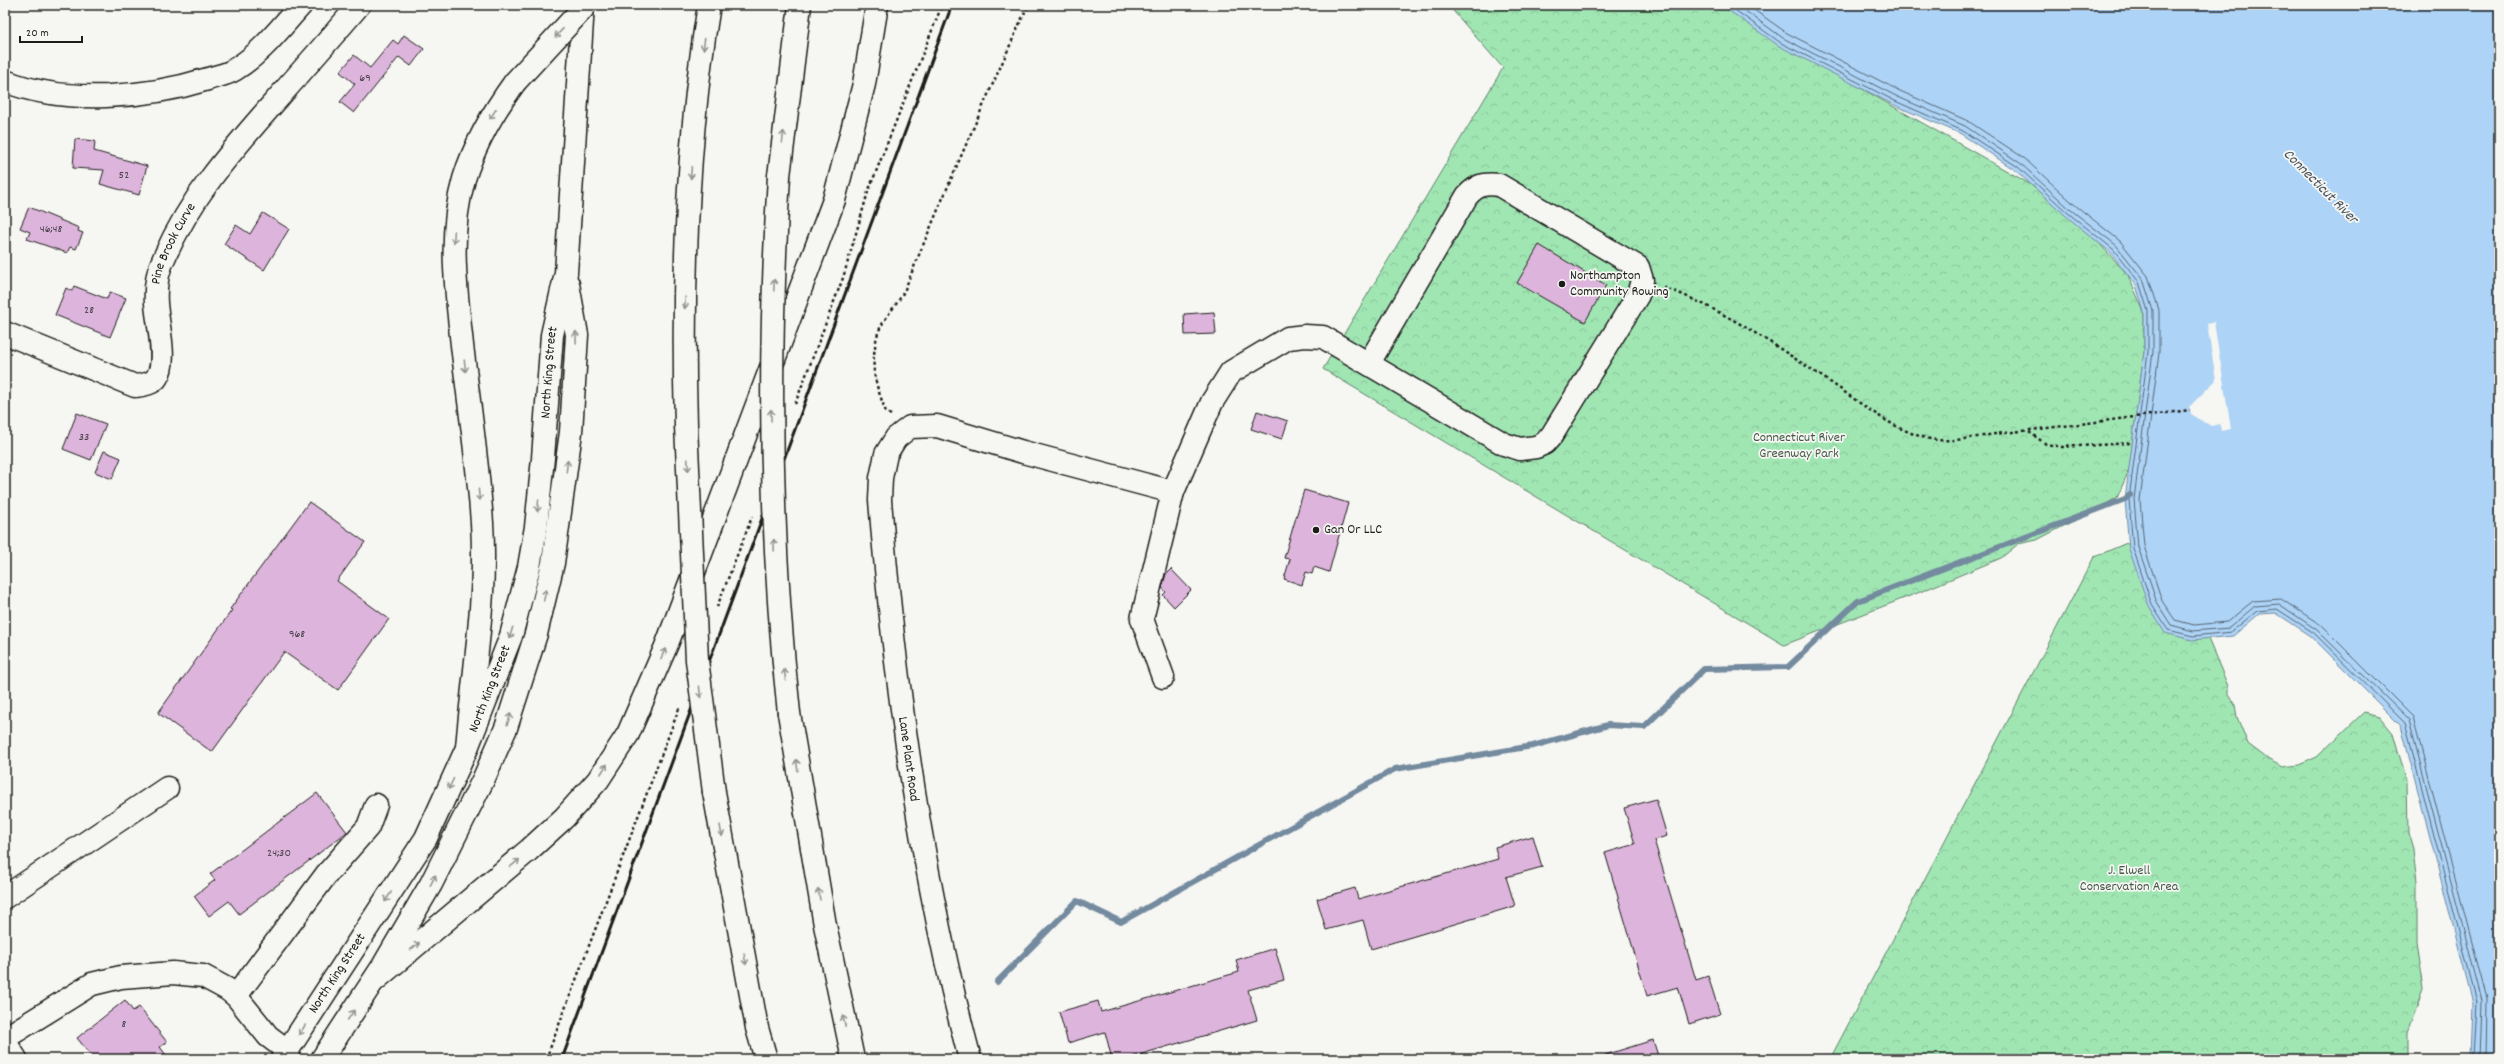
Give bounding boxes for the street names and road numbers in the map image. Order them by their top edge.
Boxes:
street label: Pine Brook Curve [146,199,201,286]
street label: North King Street [536,325,564,419]
street label: North King Street [464,643,516,736]
street label: Lane Plant Road [892,715,924,803]
street label: North King Street [304,929,371,1018]

